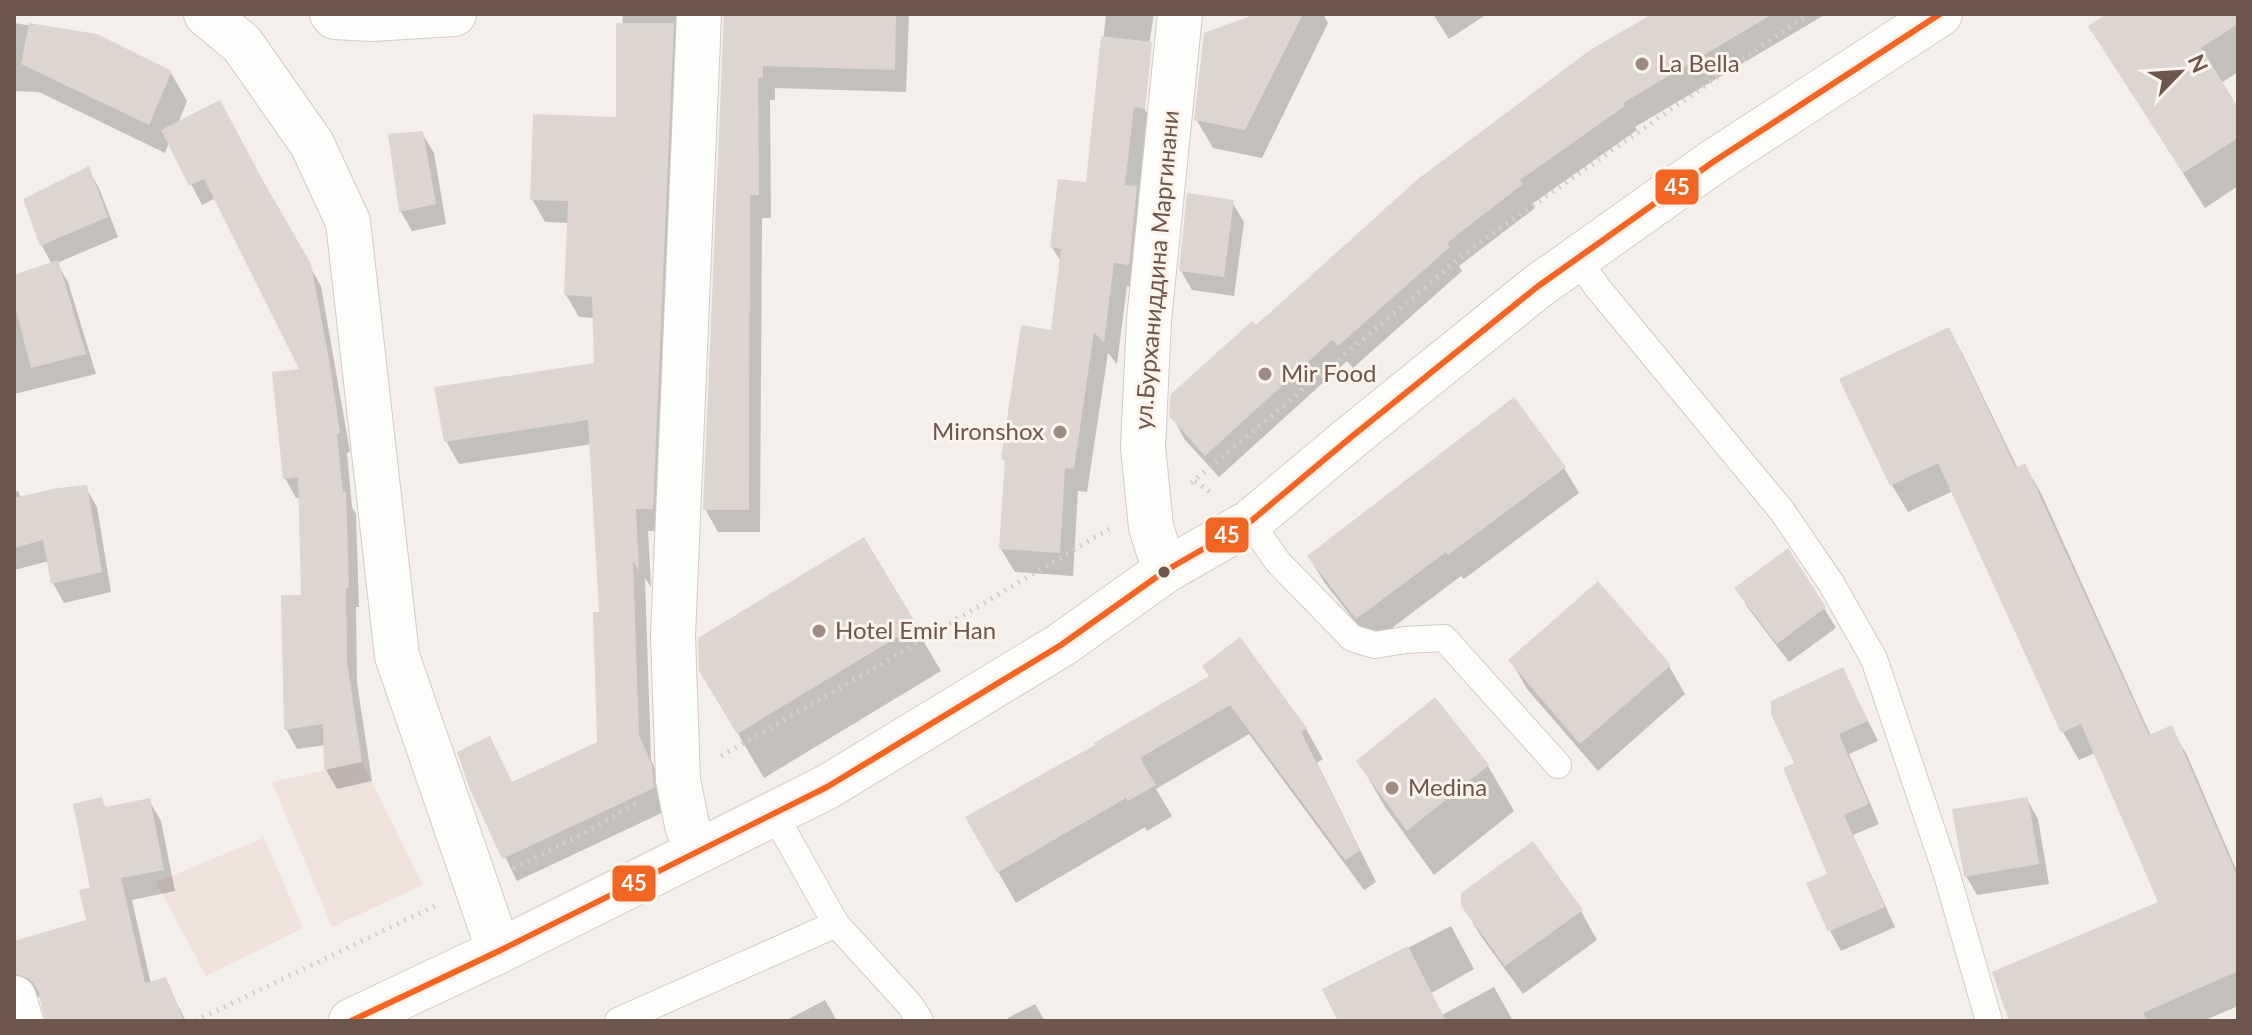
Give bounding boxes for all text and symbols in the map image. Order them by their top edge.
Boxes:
north arrow [2140,32,2220,112]
place label: La Bella [1658,48,1740,77]
text: N [2183,50,2214,77]
marker: La Bella [1633,55,1651,73]
street label: ул.Бурханиддина Маргинани [1127,109,1184,431]
line badge: 45 [1654,168,1700,206]
text: 45 [1664,173,1690,200]
place label: Mir Food [1281,358,1376,387]
marker: Mir Food [1256,365,1274,383]
place label: Mironshox [932,416,1044,445]
marker: Mironshox [1051,423,1069,441]
line badge: 45 [1204,516,1250,554]
text: 45 [1214,521,1240,548]
unlabelled marker [1156,564,1172,580]
place label: Hotel Emir Han [835,615,996,644]
marker: Hotel Emir Han [810,622,828,640]
place label: Medina [1408,772,1487,801]
marker: Medina [1383,779,1401,797]
line badge: 45 [611,864,657,903]
text: 45 [621,869,647,896]

